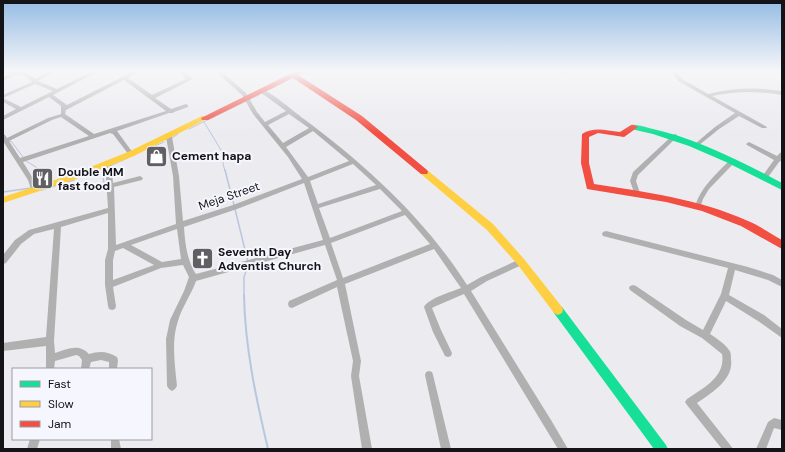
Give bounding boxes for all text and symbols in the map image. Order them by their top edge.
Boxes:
shop icon: Cement hapa [144,143,170,169]
place label: Cement hapa [172,148,251,164]
place label: Double MM fast food [58,164,124,194]
restaurant icon: Double MM fast food [29,166,55,192]
street label: Meja Street [196,178,262,214]
place label: Seventh Day Adventist Church [218,244,321,274]
church icon: Seventh Day Adventist Church [190,246,216,272]
legend [12,368,152,440]
text: Fast [48,376,71,392]
text: Slow [48,396,74,412]
text: Jam [48,416,71,432]

